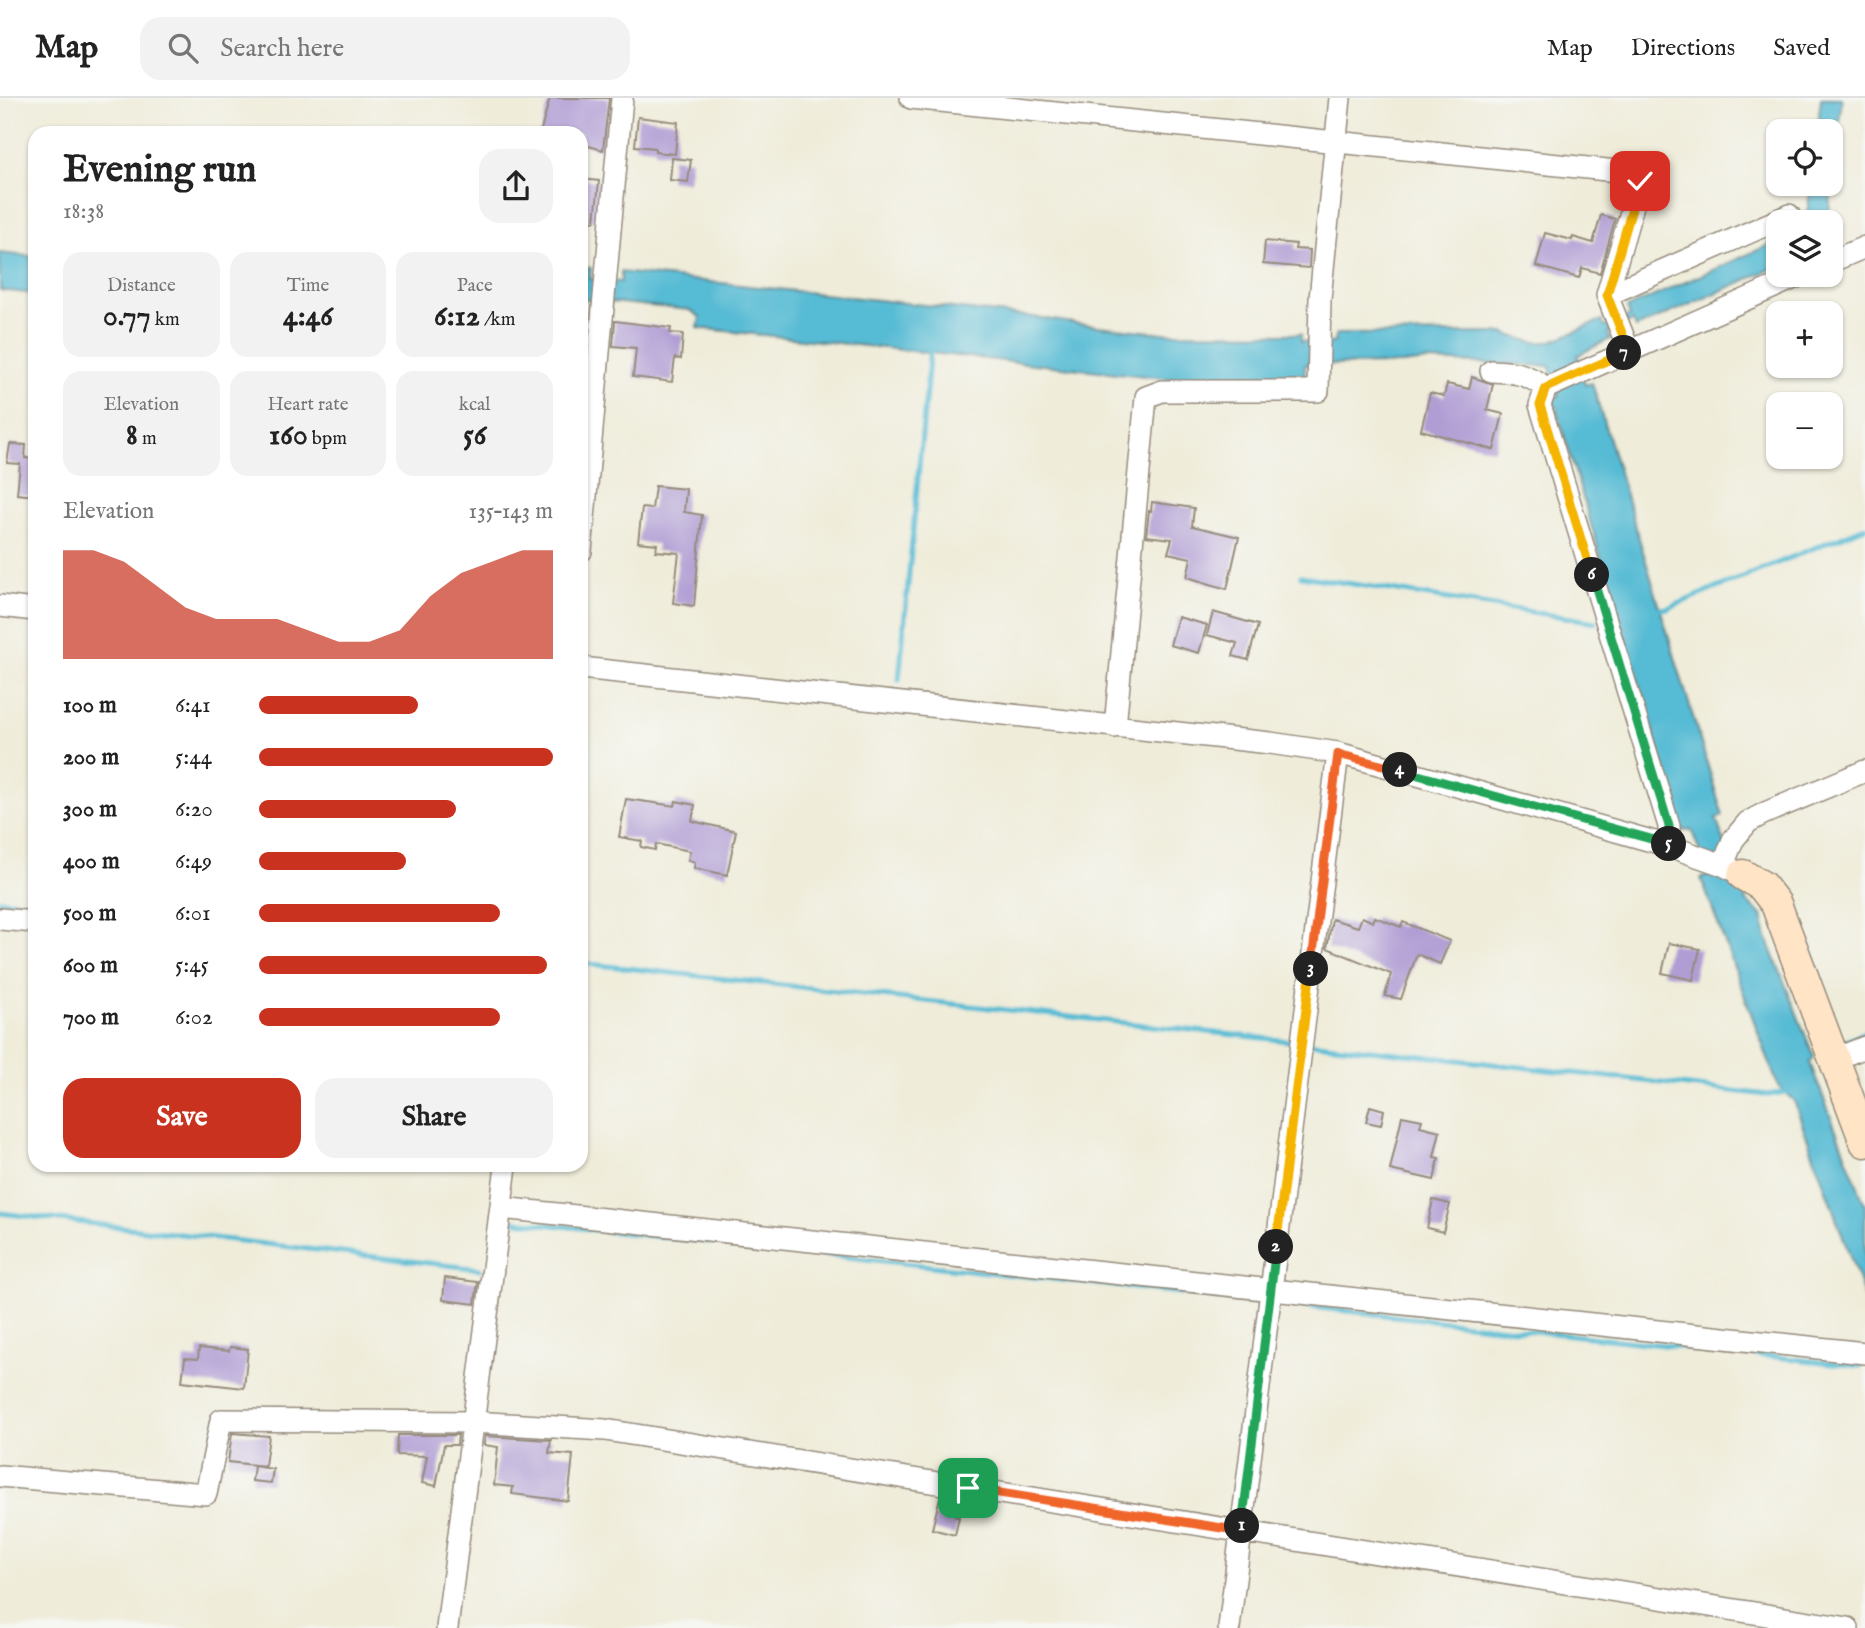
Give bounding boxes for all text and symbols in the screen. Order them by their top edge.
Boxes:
search box [140,17,630,80]
text: Map [35,27,98,69]
icon: search [164,29,202,67]
text: Search here [220,32,344,65]
text: Map [1547,33,1593,64]
text: Directions [1631,33,1735,64]
text: Saved [1773,33,1830,64]
map controls [1766,119,1843,469]
button: locate [1766,119,1843,196]
text: Evening run [63,147,257,195]
button: share [479,149,553,223]
pin [1610,151,1670,211]
icon: check [1621,162,1659,200]
text: 18:38 [63,197,104,226]
button: layers [1766,210,1843,287]
text: Distance [107,274,176,298]
text: Time [287,274,329,298]
text: Pace [457,274,493,298]
text: 0.77 [103,298,151,336]
text: 4:46 [283,298,333,336]
text: 6:12 [434,298,480,336]
button: + [1766,301,1843,378]
text: km [151,308,180,332]
text: /km [480,308,515,332]
pin: 7 [1606,336,1642,370]
text: 7 [1619,340,1628,364]
button: − [1766,392,1843,469]
text: Elevation [104,393,179,417]
text: Heart rate [267,393,349,417]
text: kcal [459,393,491,417]
text: 8 [126,417,138,455]
text: 160 [269,417,308,455]
text: 56 [463,417,486,455]
text: m [138,427,157,451]
text: bpm [308,427,347,451]
text: Elevation [63,497,154,526]
text: 135–143 m [469,497,553,526]
pin: 6 [1574,558,1610,592]
text: 6 [1587,562,1596,586]
text: 100 m [63,691,117,720]
text: 6:41 [175,691,211,720]
text: 200 m [63,743,119,772]
text: 5:44 [175,743,212,772]
pin: 4 [1382,752,1418,788]
text: 4 [1395,757,1404,781]
text: 300 m [63,795,117,824]
text: 6:20 [175,795,213,824]
pin: 5 [1652,826,1686,862]
text: 5 [1665,831,1672,855]
text: 400 m [63,847,120,876]
text: 6:49 [175,847,212,876]
text: 500 m [63,899,117,928]
text: 6:01 [175,899,211,928]
text: 600 m [63,951,118,980]
text: 5:45 [175,951,209,980]
pin: 3 [1294,952,1328,986]
text: 3 [1307,956,1314,980]
text: 700 m [63,1003,119,1032]
text: 6:02 [175,1003,213,1032]
button: Save [63,1078,301,1158]
button: Share [315,1078,553,1158]
pin: 2 [1258,1230,1294,1264]
text: 2 [1271,1234,1280,1258]
pin [938,1458,998,1518]
icon: arrive [949,1469,987,1507]
pin: 1 [1224,1508,1260,1544]
text: 1 [1238,1513,1245,1537]

